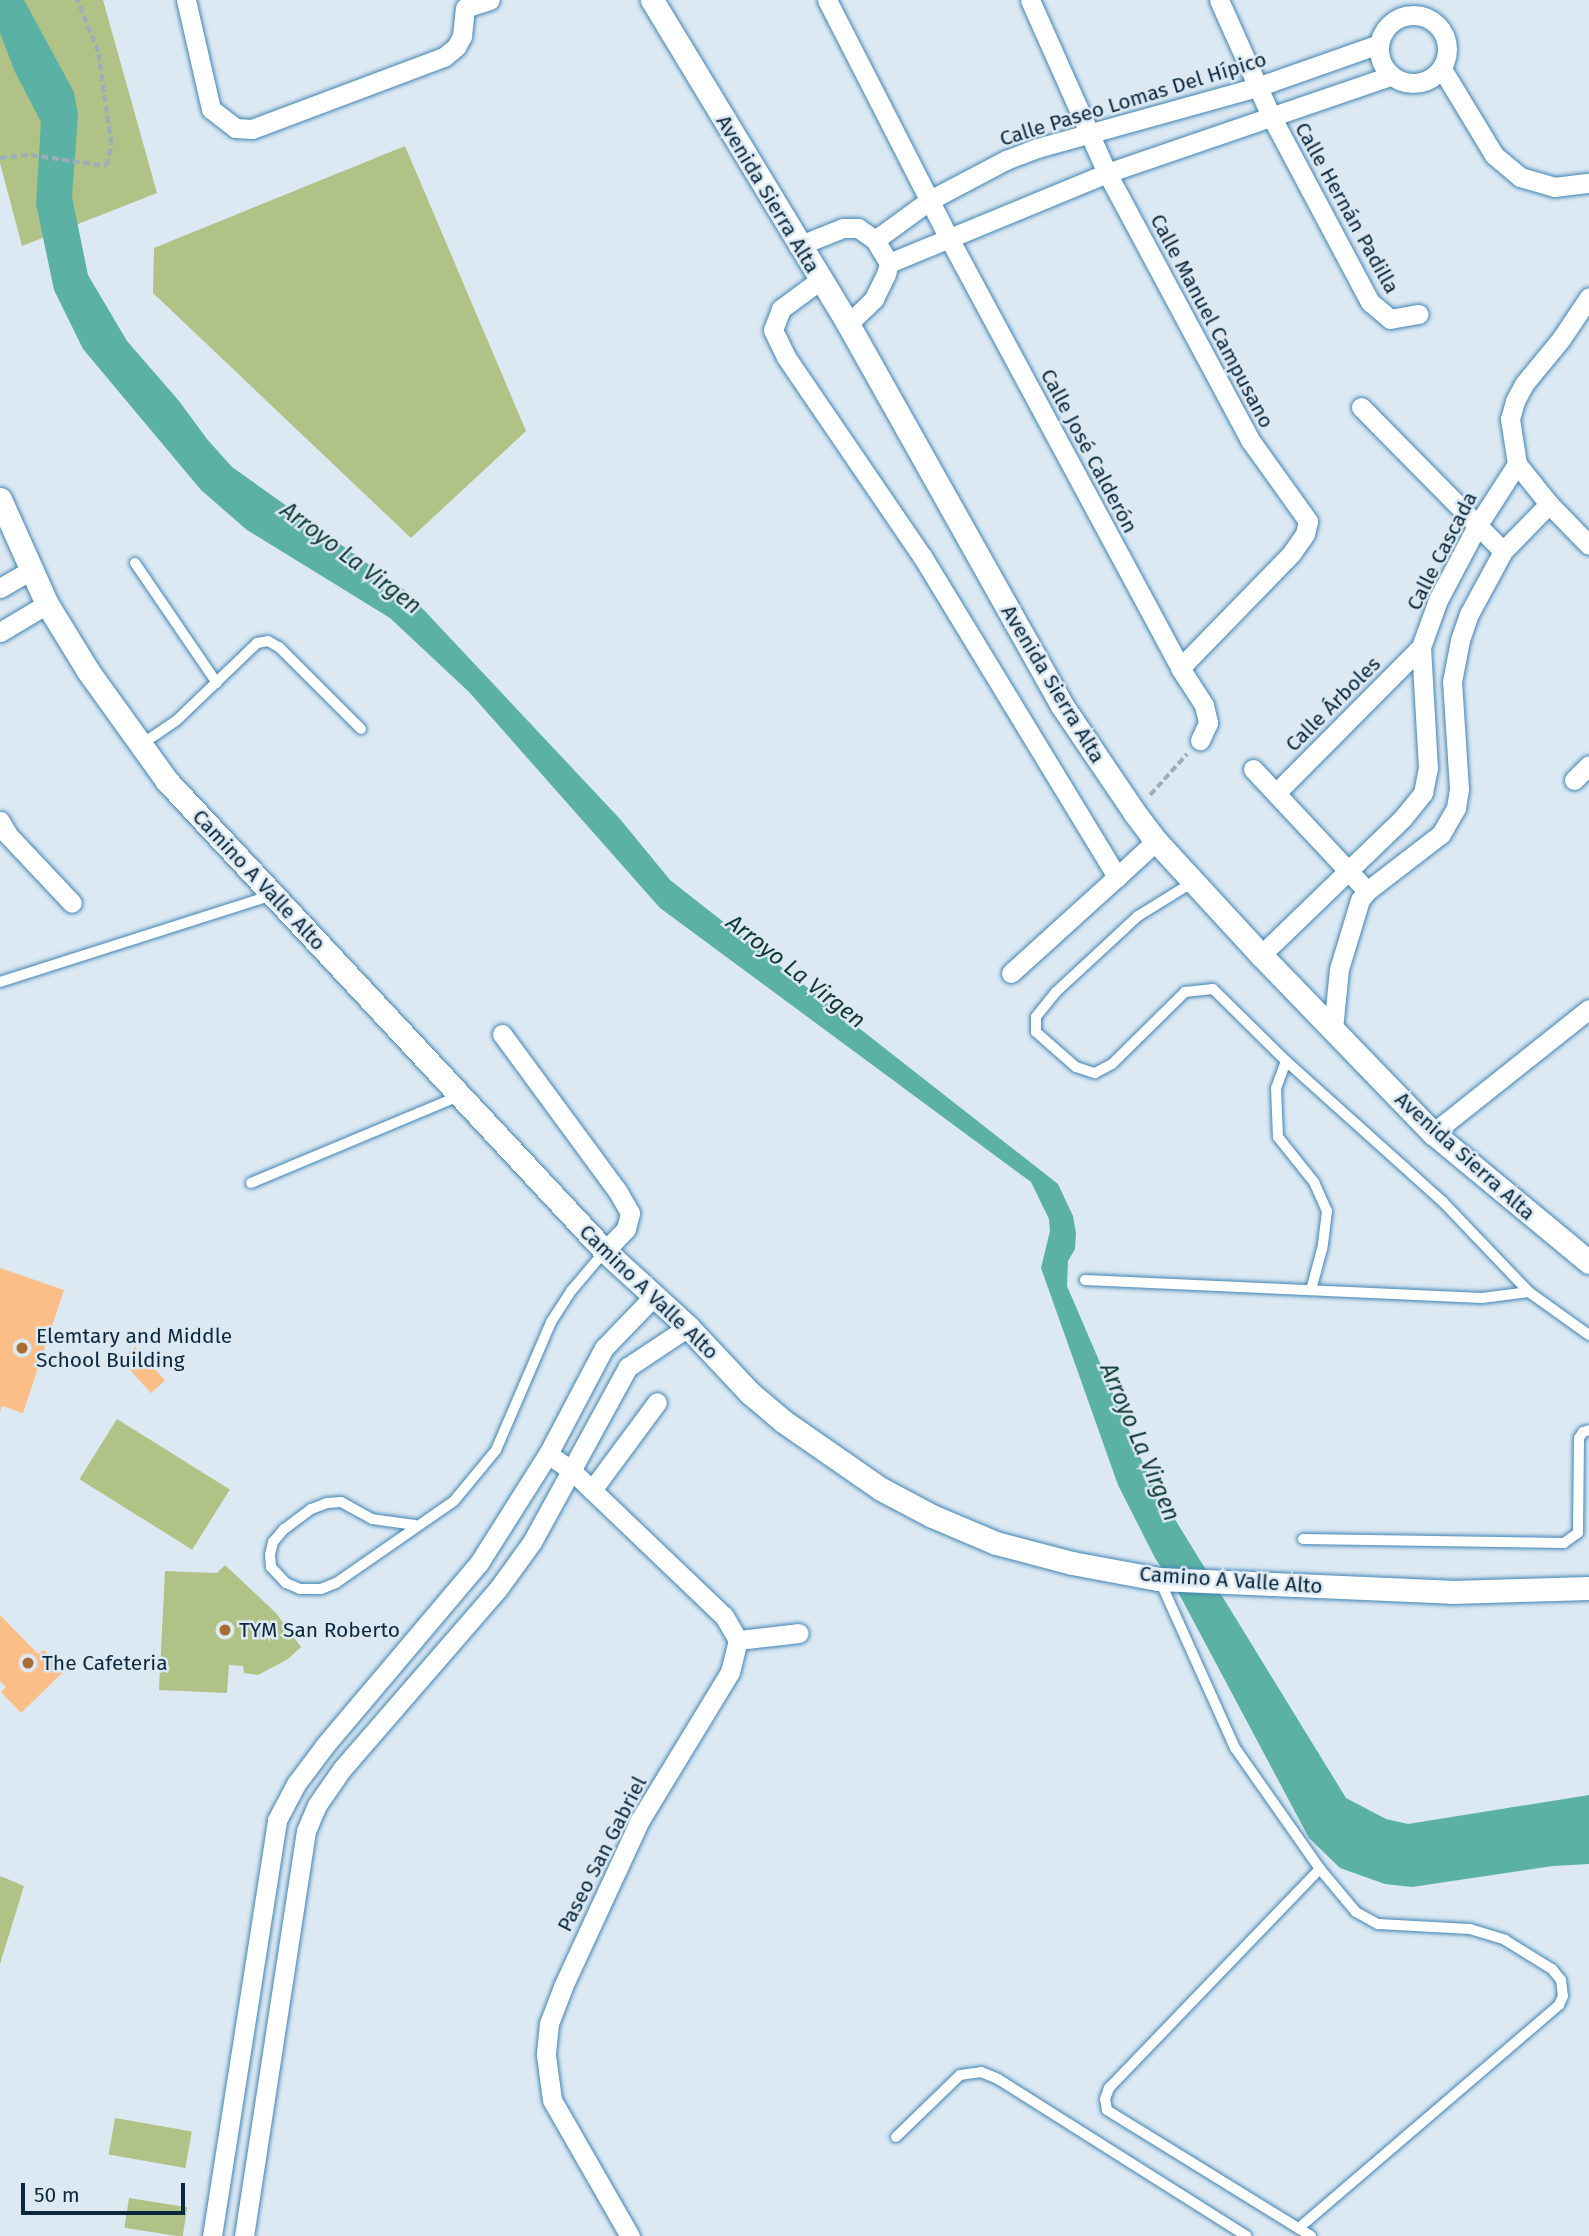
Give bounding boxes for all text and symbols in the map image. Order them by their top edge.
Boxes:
street label: Calle Paseo Lomas Del Hípico [997,46,1269,152]
street label: Avenida Sierra Alta [711,110,825,278]
street label: Calle Hernán Padilla [1289,118,1405,298]
street label: Calle Manuel Campusano [1145,210,1279,432]
street label: Calle José Calderón [1035,365,1143,537]
street label: Calle Cascada [1401,487,1483,615]
water label: Arroyo La Virgen [275,496,427,620]
street label: Avenida Sierra Alta [996,600,1110,768]
street label: Calle Árboles [1280,651,1386,757]
street label: Camino A Valle Alto [187,804,331,956]
water label: Arroyo La Virgen [721,908,871,1034]
street label: Avenida Sierra Alta [1390,1086,1540,1226]
street label: Camino A Valle Alto [574,1219,724,1365]
place label: Elemtary and Middle School Building [36,1323,232,1373]
marker: Elemtary and Middle School Building [14,1340,30,1356]
water label: Arroyo La Virgen [1094,1359,1186,1525]
street label: Camino A Valle Alto [1139,1561,1323,1599]
place label: TYM San Roberto [239,1617,400,1643]
marker: TYM San Roberto [217,1622,233,1638]
place label: The Cafeteria [42,1650,168,1676]
marker: The Cafeteria [20,1655,36,1671]
street label: Paseo San Gabriel [552,1772,652,1936]
scale bar [24,2170,189,2214]
text: 50 m [34,2182,80,2208]

